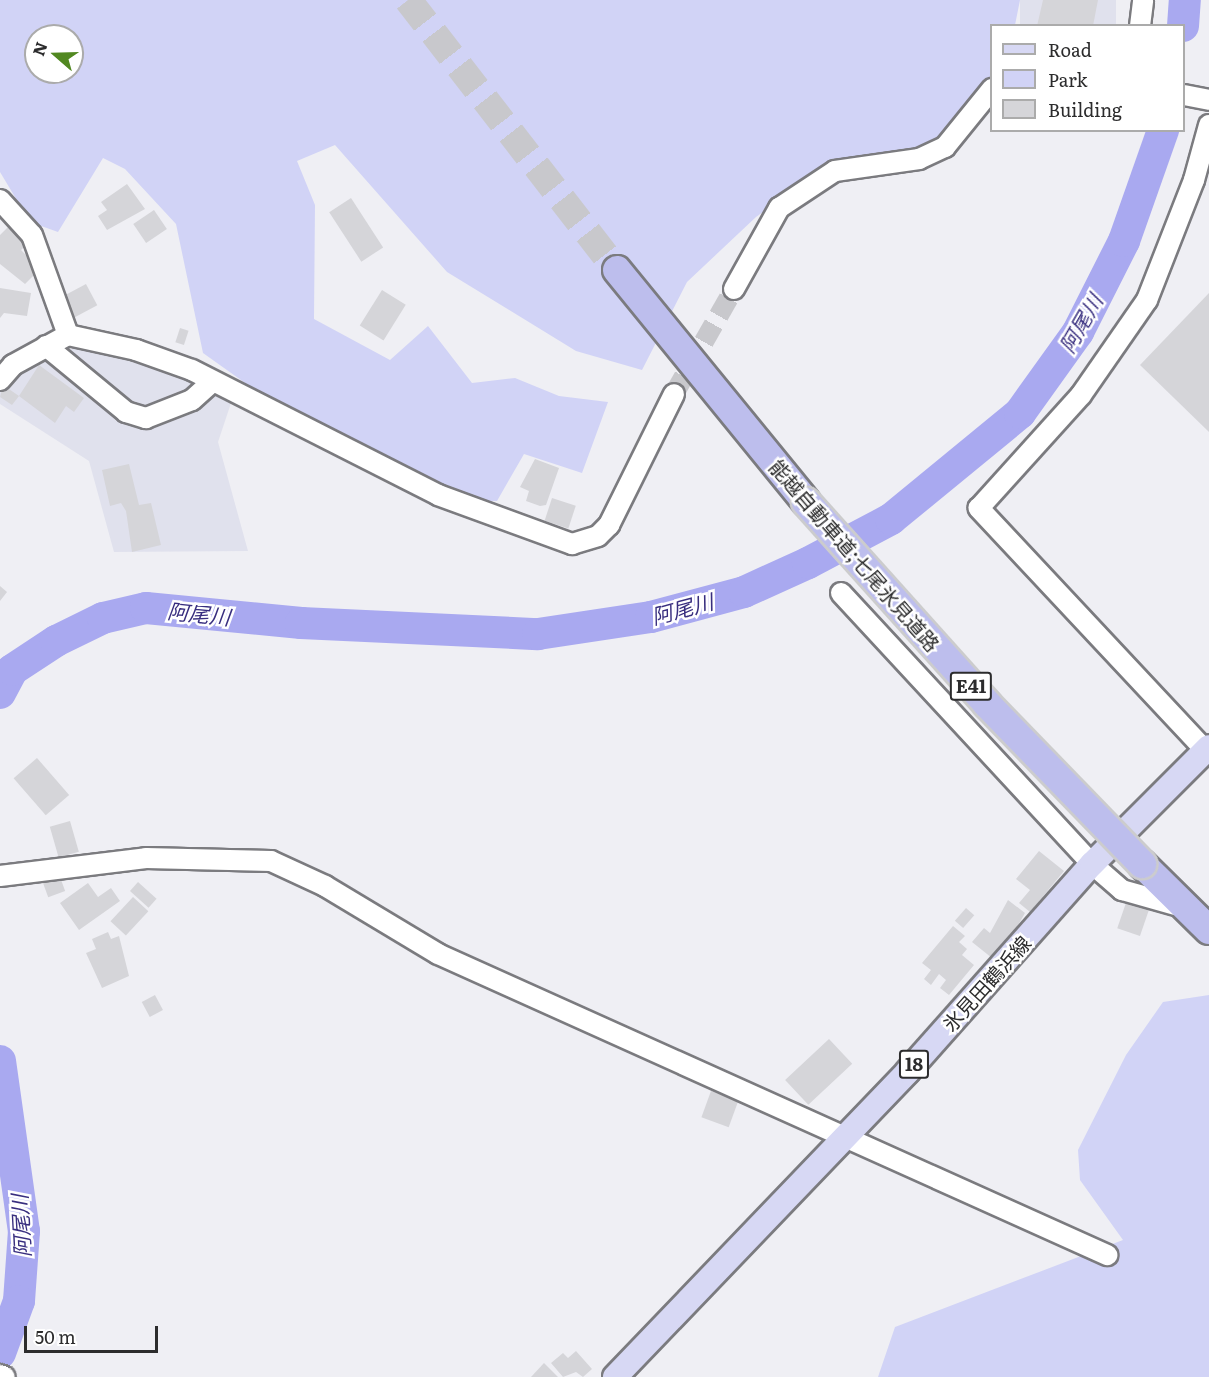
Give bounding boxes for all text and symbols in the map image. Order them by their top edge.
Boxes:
north arrow [24,24,84,84]
legend [990,24,1185,132]
text: Road [1048,36,1092,63]
text: N [25,38,53,59]
text: Park [1048,66,1087,93]
text: Building [1048,96,1122,123]
water label: 阿尾川 [1053,289,1107,357]
street label: 能越自動車道;七尾氷見道路 [765,454,945,656]
water label: 阿尾川 [648,588,716,628]
water label: 阿尾川 [166,597,232,629]
road number: E41 [948,671,994,701]
street label: 氷見田鶴浜線 [937,930,1035,1036]
road number: 18 [898,1049,930,1079]
water label: 阿尾川 [6,1194,34,1258]
scale bar [27,1314,160,1352]
text: 50 m [35,1323,76,1350]

